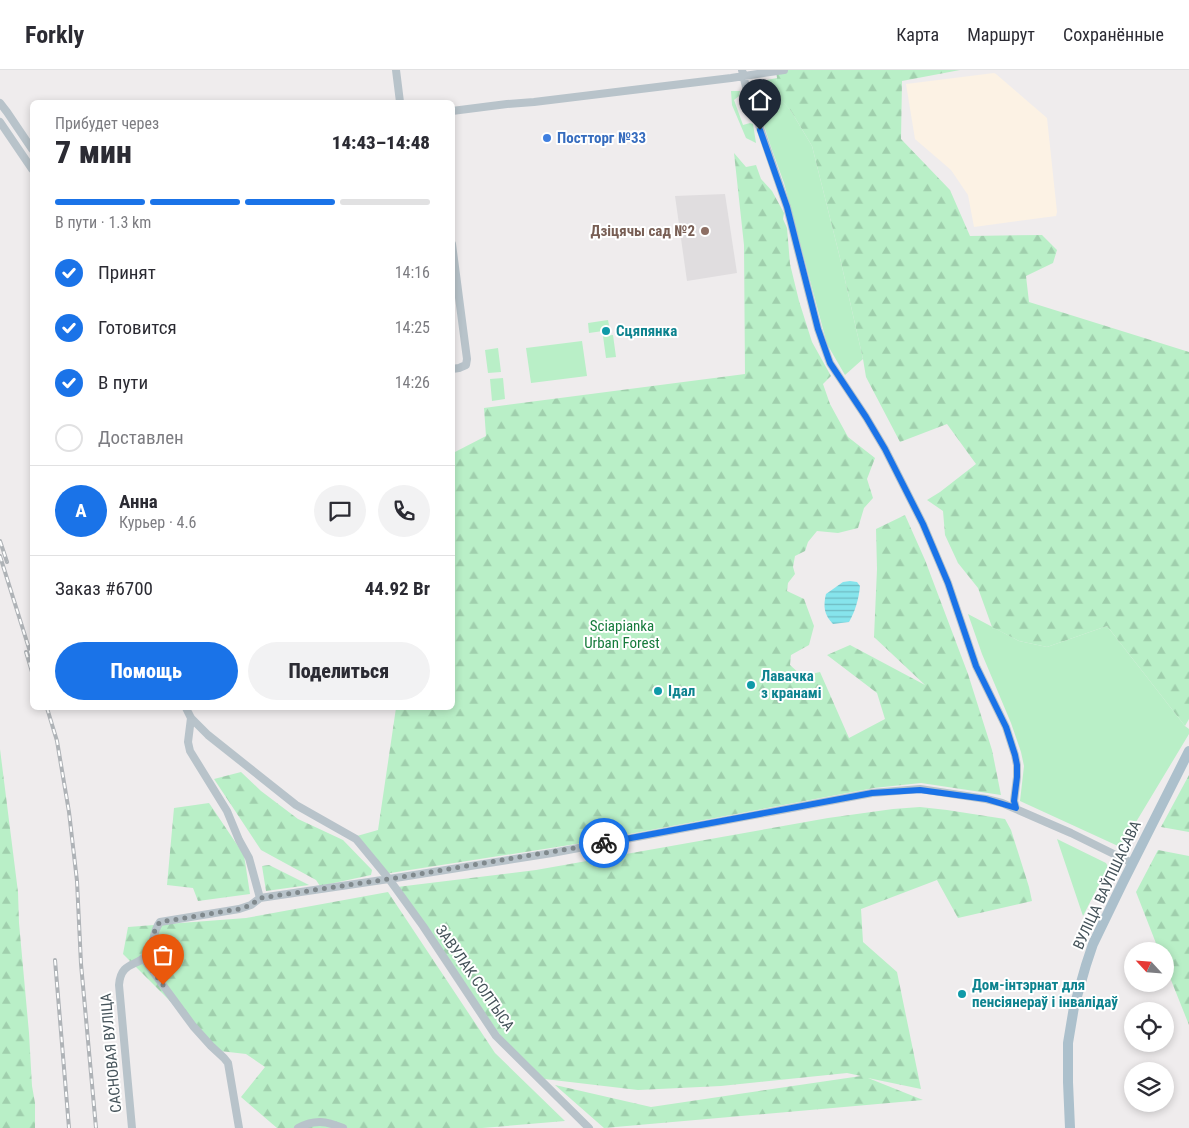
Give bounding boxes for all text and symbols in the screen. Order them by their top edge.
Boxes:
text: Forkly [25,21,84,49]
text: Карта [896,24,939,45]
text: Маршрут [967,24,1035,45]
text: Сохранённые [1063,24,1164,45]
pin [739,79,781,130]
icon: home [746,86,774,114]
text: Прибудет через [55,114,159,133]
place label: Постторг №33 [557,129,646,147]
text: 14:43–14:48 [332,131,430,154]
marker: Постторг №33 [541,132,553,144]
text: 7 мин [55,133,132,171]
text: В пути · 1.3 km [55,213,151,232]
place label: Дзіцячы сад №2 [591,222,695,240]
marker: Дзіцячы сад №2 [699,225,711,237]
icon: check [55,259,83,287]
text: Принят [98,261,156,284]
text: 14:16 [395,263,430,282]
icon: check [55,314,83,342]
text: Готовится [98,316,177,339]
text: 14:25 [395,318,430,337]
place label: Сцяпянка [616,322,677,340]
marker: Сцяпянка [600,325,612,337]
icon: check [55,369,83,397]
text: В пути [98,371,148,394]
text: 14:26 [395,373,430,392]
text: Доставлен [98,426,184,449]
button: chat [314,485,366,537]
button: phone [378,485,430,537]
text: Анна [119,490,158,513]
text: А [75,499,87,522]
text: Курьер · 4.6 [119,513,197,532]
text: Заказ #6700 [55,577,153,600]
text: 44.92 Br [365,577,430,600]
park label: Sciapianka Urban Forest [584,617,660,652]
button: Помощь [55,642,238,700]
button: Поделиться [248,642,430,700]
place label: Лавачка з кранамі [761,667,822,702]
marker: Лавачка з кранамі [745,679,757,691]
place label: Ідал [668,682,695,700]
marker: Ідал [652,685,664,697]
street label: ВУЛІЦА ВАЎПШАСАВА [1069,817,1145,952]
courier [579,818,629,868]
icon: bike [590,829,618,857]
street label: ЗАВУЛАК СОЛТЫСА [432,922,518,1035]
pin [142,934,184,985]
icon: bag [149,941,177,969]
north arrow [1124,942,1174,992]
map controls [1124,942,1174,1112]
place label: Дом-інтэрнат для пенсіянераў і інвалідаў [972,976,1118,1011]
marker: Дом-інтэрнат для пенсіянераў і інвалідаў [956,988,968,1000]
street label: САСНОВАЯ ВУЛІЦА [97,992,125,1114]
button: locate [1124,1002,1174,1052]
button: layers [1124,1062,1174,1112]

